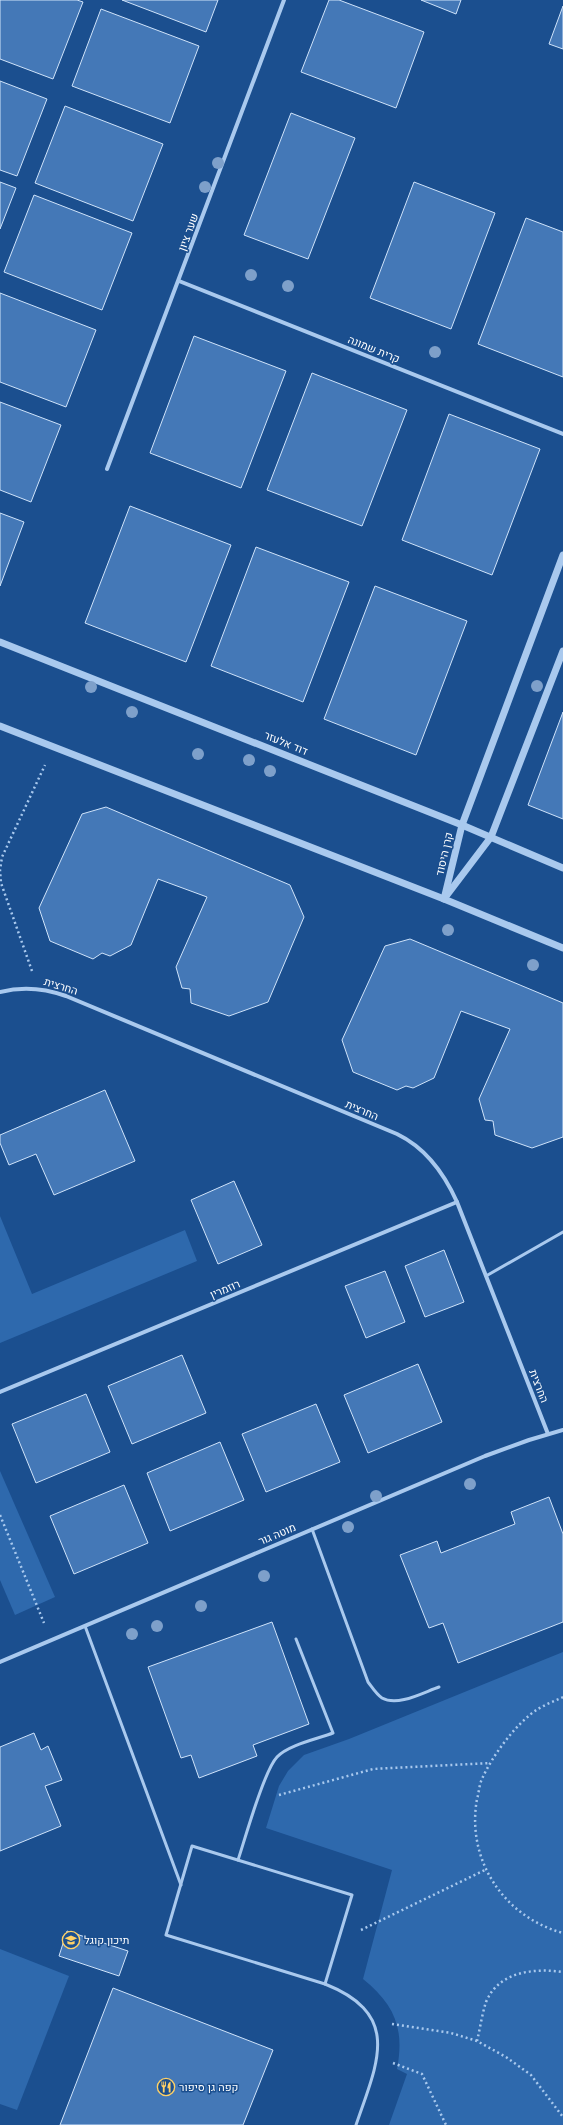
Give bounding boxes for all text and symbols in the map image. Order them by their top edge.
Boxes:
street label: שער ציון [174,211,202,253]
street label: קרית שמונה [346,331,402,367]
street label: דוד אלעזר [262,727,311,759]
street label: קרן היסוד [431,831,457,877]
street label: החרצית [42,973,80,999]
street label: החרצית [343,1096,381,1124]
street label: רוזמרין [207,1276,243,1302]
street label: החרצית [525,1367,553,1405]
street label: מוטה גור [256,1519,298,1549]
school or university icon: תיכון קוגל [61,1930,81,1950]
place label: תיכון קוגל [84,1932,130,1948]
restaurant icon: קפה גן סיפור [156,2077,176,2097]
place label: קפה גן סיפור [179,2079,238,2095]

